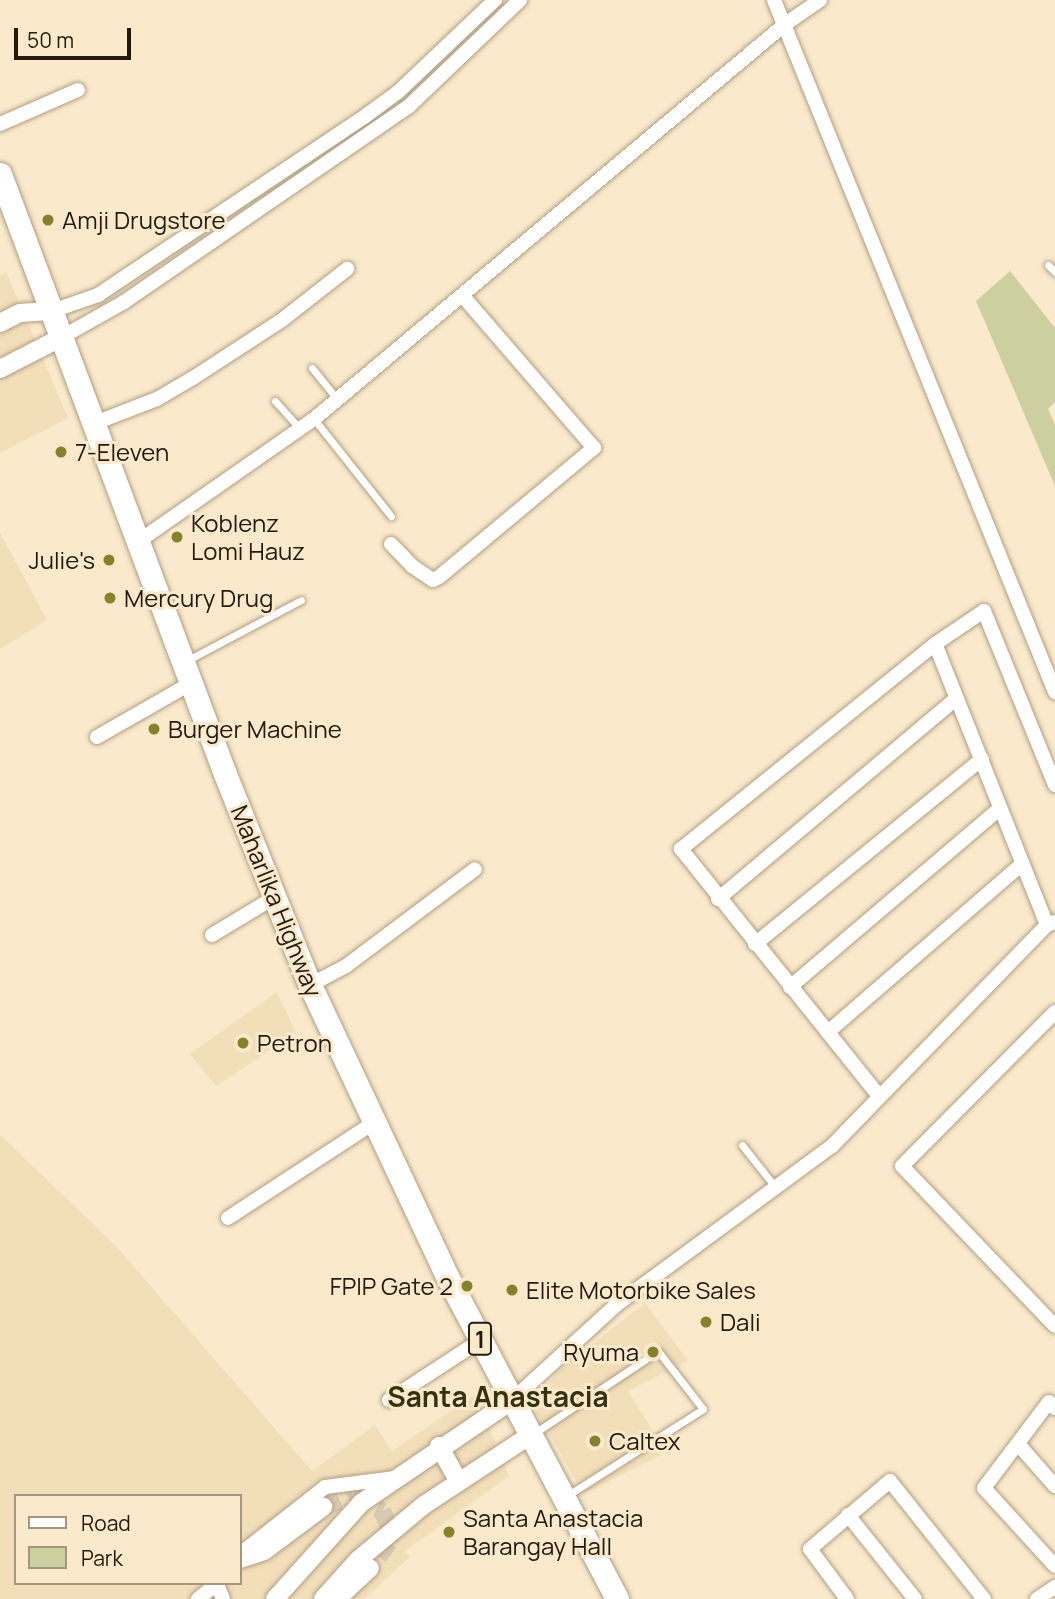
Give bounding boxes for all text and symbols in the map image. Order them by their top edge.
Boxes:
scale bar [18,14,135,58]
text: 50 m [27,26,74,54]
place label: Amji Drugstore [62,206,226,234]
marker: Amji Drugstore [40,212,56,228]
place label: 7-Eleven [75,438,169,466]
marker: 7-Eleven [53,444,69,460]
place label: Koblenz Lomi Hauz [191,509,305,565]
marker: Koblenz Lomi Hauz [169,529,185,545]
place label: Julie's [29,546,95,574]
marker: Julie's [101,552,117,568]
place label: Mercury Drug [124,584,273,612]
marker: Mercury Drug [102,590,118,606]
place label: Burger Machine [168,715,342,743]
marker: Burger Machine [146,721,162,737]
street label: Maharlika Highway [225,801,329,1001]
place label: Petron [257,1029,332,1057]
marker: Petron [235,1035,251,1051]
place label: FPIP Gate 2 [330,1272,453,1300]
place label: Elite Motorbike Sales [526,1276,756,1304]
marker: FPIP Gate 2 [459,1278,475,1294]
marker: Elite Motorbike Sales [504,1282,520,1298]
place label: Dali [720,1308,761,1336]
marker: Dali [698,1314,714,1330]
road number: 1 [468,1320,492,1358]
place label: Ryuma [563,1338,639,1366]
marker: Ryuma [645,1344,661,1360]
district label: Santa Anastacia [387,1379,609,1413]
place label: Caltex [609,1427,680,1455]
marker: Caltex [587,1433,603,1449]
legend [14,1494,242,1585]
place label: Santa Anastacia Barangay Hall [463,1504,643,1560]
text: Road [81,1509,131,1537]
marker: Santa Anastacia Barangay Hall [441,1524,457,1540]
text: Park [81,1544,123,1572]

